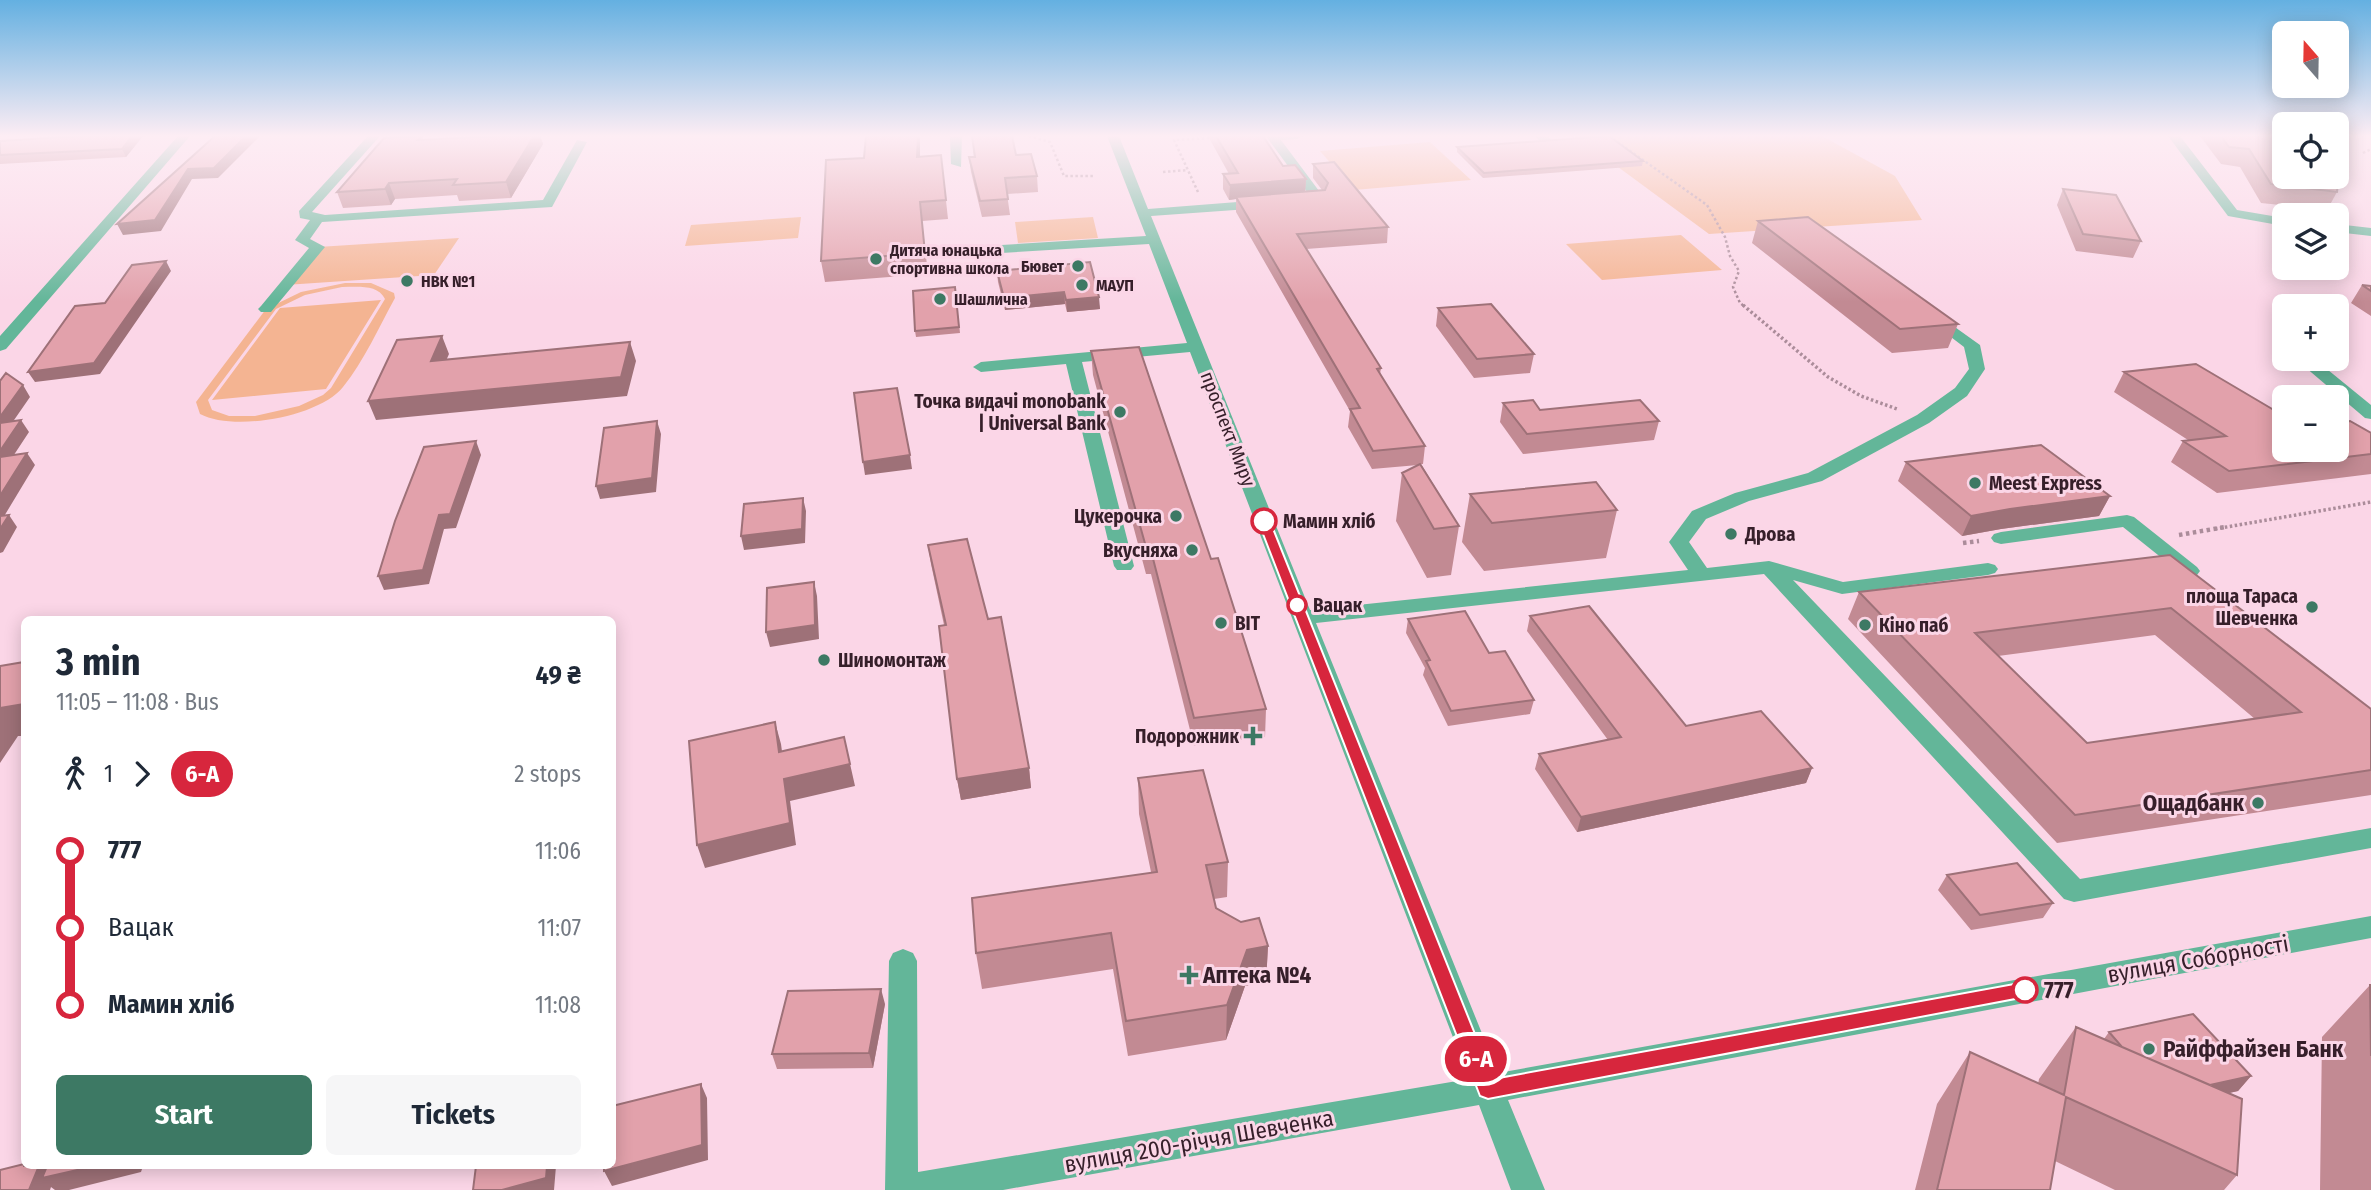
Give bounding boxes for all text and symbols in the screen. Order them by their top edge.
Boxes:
north arrow [2272,21,2348,98]
map controls [2272,21,2349,462]
button: locate [2272,112,2349,189]
button: layers [2272,203,2349,280]
place label: Дитяча юнацька спортивна школа [889,241,1009,278]
marker: Дитяча юнацька спортивна школа [868,251,884,267]
place label: Бювет [1021,257,1064,276]
marker: Бювет [1070,258,1086,274]
place label: НВК №1 [421,272,475,291]
marker: НВК №1 [399,273,415,289]
place label: МАУП [1096,276,1134,295]
marker: МАУП [1074,277,1090,293]
place label: Шашлична [954,290,1028,309]
marker: Шашлична [932,291,948,307]
button: + [2272,294,2349,371]
street label: проспект Миру [1196,368,1261,490]
button: − [2272,385,2349,462]
place label: Точка видачі monobank | Universal Bank [914,390,1106,435]
marker: Точка видачі monobank | Universal Bank [1112,404,1128,420]
place label: Meest Express [1989,472,2102,495]
marker: Meest Express [1967,475,1983,491]
place label: Цукерочка [1074,505,1162,528]
marker: Цукерочка [1168,508,1184,524]
marker: Мамин хліб [1251,508,1277,534]
place label: Мамин хліб [1283,510,1376,533]
place label: Дрова [1744,523,1795,546]
marker: Дрова [1723,526,1739,542]
place label: Вкусняха [1103,539,1178,562]
marker: Вкусняха [1184,542,1200,558]
place label: площа Тараса Шевченка [2186,585,2298,630]
place label: Вацак [1313,594,1363,617]
marker: Вацак [1287,595,1307,615]
marker: площа Тараса Шевченка [2304,599,2320,615]
place label: ВІТ [1235,612,1261,635]
place label: Кіно паб [1879,614,1948,637]
marker: ВІТ [1213,615,1229,631]
marker: Кіно паб [1857,617,1873,633]
text: 3 min [56,639,141,685]
place label: Шиномонтаж [838,649,946,672]
marker: Шиномонтаж [816,652,832,668]
text: 49 ₴ [535,660,581,691]
text: 11:05 – 11:08 · Bus [56,688,219,716]
place label: Подорожник [1135,725,1239,748]
marker: Подорожник [1245,728,1261,744]
icon: walk [56,755,94,793]
icon: forward [123,755,161,793]
text: 1 [104,760,113,788]
text: 6-А [185,760,219,788]
text: 2 stops [514,760,581,788]
place label: Ощадбанк [2143,789,2244,817]
marker: Ощадбанк [2250,795,2266,811]
text: 777 [108,835,141,866]
text: 11:06 [535,837,581,865]
text: Вацак [108,912,174,943]
text: 11:07 [538,914,581,942]
street label: вулиця Соборності [2105,929,2291,989]
place label: Аптека №4 [1202,961,1312,989]
marker: Аптека №4 [1181,967,1197,983]
place label: 777 [2044,976,2074,1004]
marker: 777 [2012,977,2038,1003]
text: Мамин хліб [108,989,235,1020]
text: 11:08 [535,991,581,1019]
place label: Райффайзен Банк [2163,1035,2344,1063]
line badge: 6-А [1436,1036,1516,1082]
marker: Райффайзен Банк [2141,1041,2157,1057]
text: 6-А [1459,1045,1493,1073]
button: Start [56,1075,312,1155]
button: Tickets [326,1075,581,1155]
street label: вулиця 200-річчя Шевченка [1062,1104,1336,1178]

